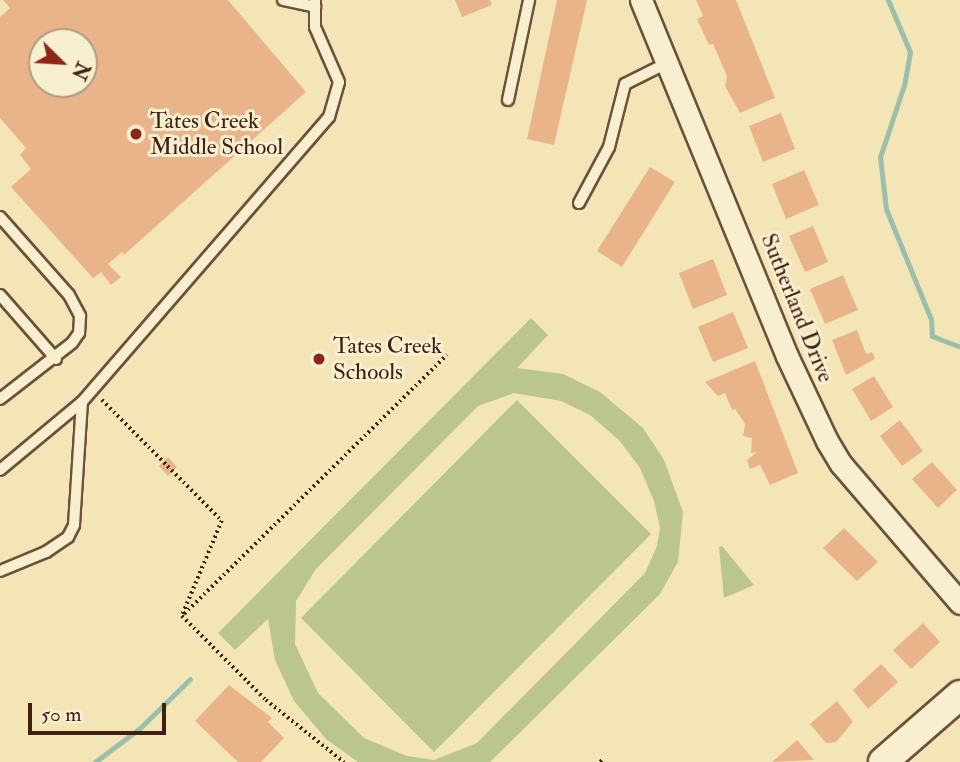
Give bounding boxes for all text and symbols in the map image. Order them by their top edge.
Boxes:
north arrow [28,28,98,98]
text: N [66,58,95,83]
place label: Tates Creek Middle School [150,107,283,161]
marker: Tates Creek Middle School [128,126,144,142]
street label: Sutherland Drive [755,230,839,386]
place label: Tates Creek Schools [333,332,442,386]
marker: Tates Creek Schools [311,351,327,367]
scale bar [32,688,170,732]
text: 50 m [41,701,82,728]

